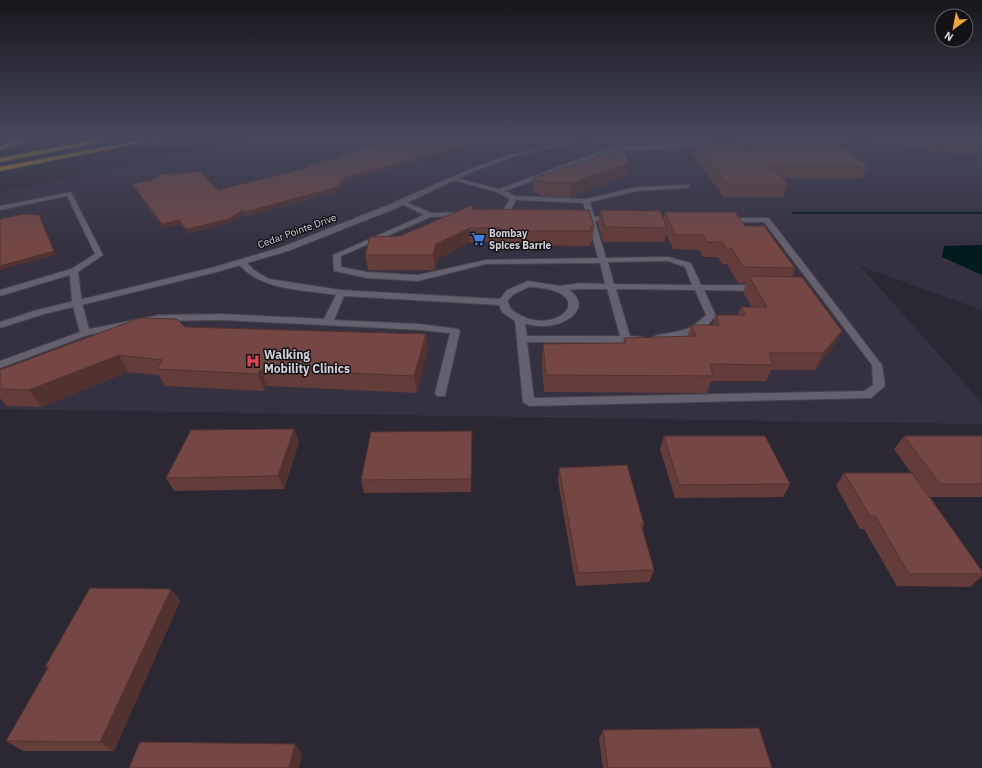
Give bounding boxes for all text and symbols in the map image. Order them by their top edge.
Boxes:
north arrow [934,8,974,48]
text: N [942,28,956,45]
street label: Cedar Pointe Drive [256,211,339,251]
place label: Bombay Spices Barrie [489,227,552,252]
supermarket icon: Bombay Spices Barrie [470,231,486,247]
place label: Walking Mobility Clinics [264,347,350,376]
hospital icon: Walking Mobility Clinics [245,353,261,369]

